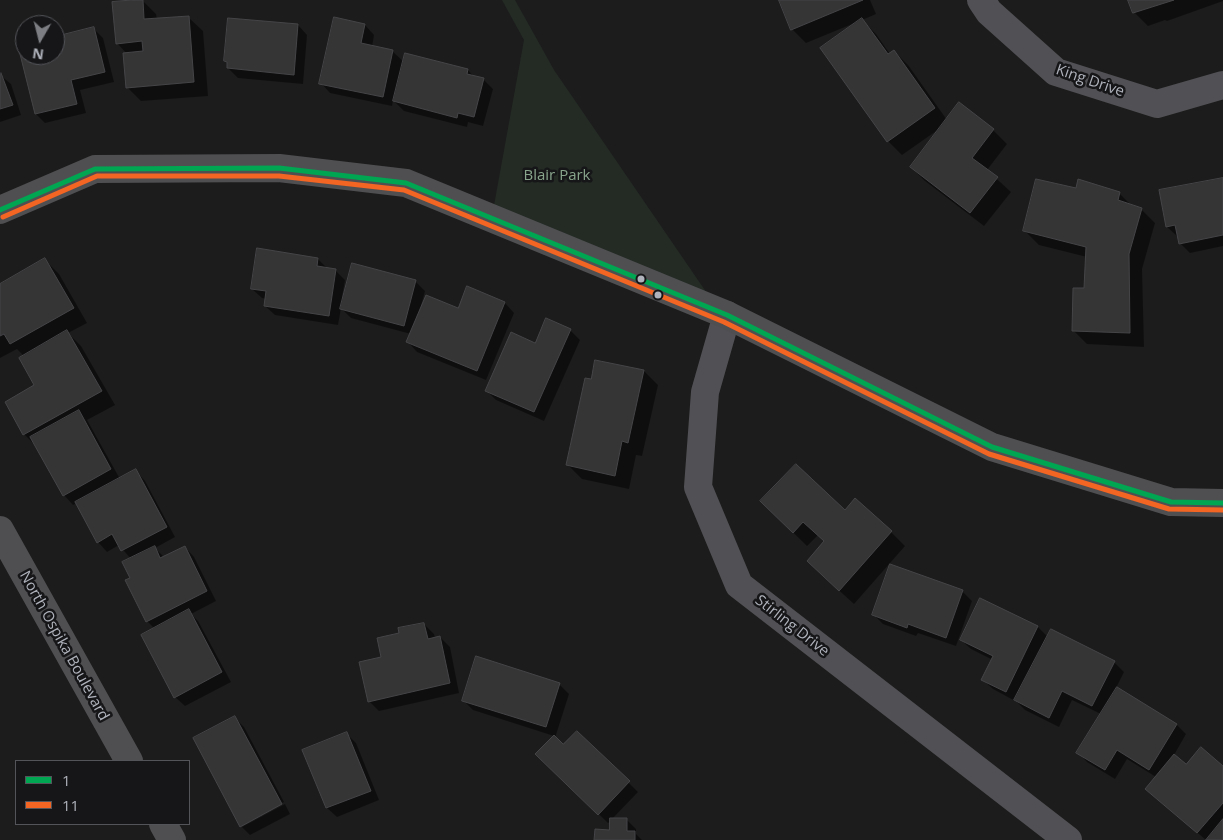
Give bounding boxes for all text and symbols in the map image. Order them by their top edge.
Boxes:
north arrow [15,15,65,65]
text: N [31,44,45,65]
street label: King Drive [1054,61,1126,101]
park label: Blair Park [524,167,590,185]
unlabelled marker [636,274,646,284]
unlabelled marker [653,290,663,300]
street label: North Ospika Boulevard [15,568,113,724]
street label: Stirling Drive [751,592,833,660]
legend [15,760,190,825]
text: 1 [62,770,71,790]
text: 11 [62,795,79,815]

